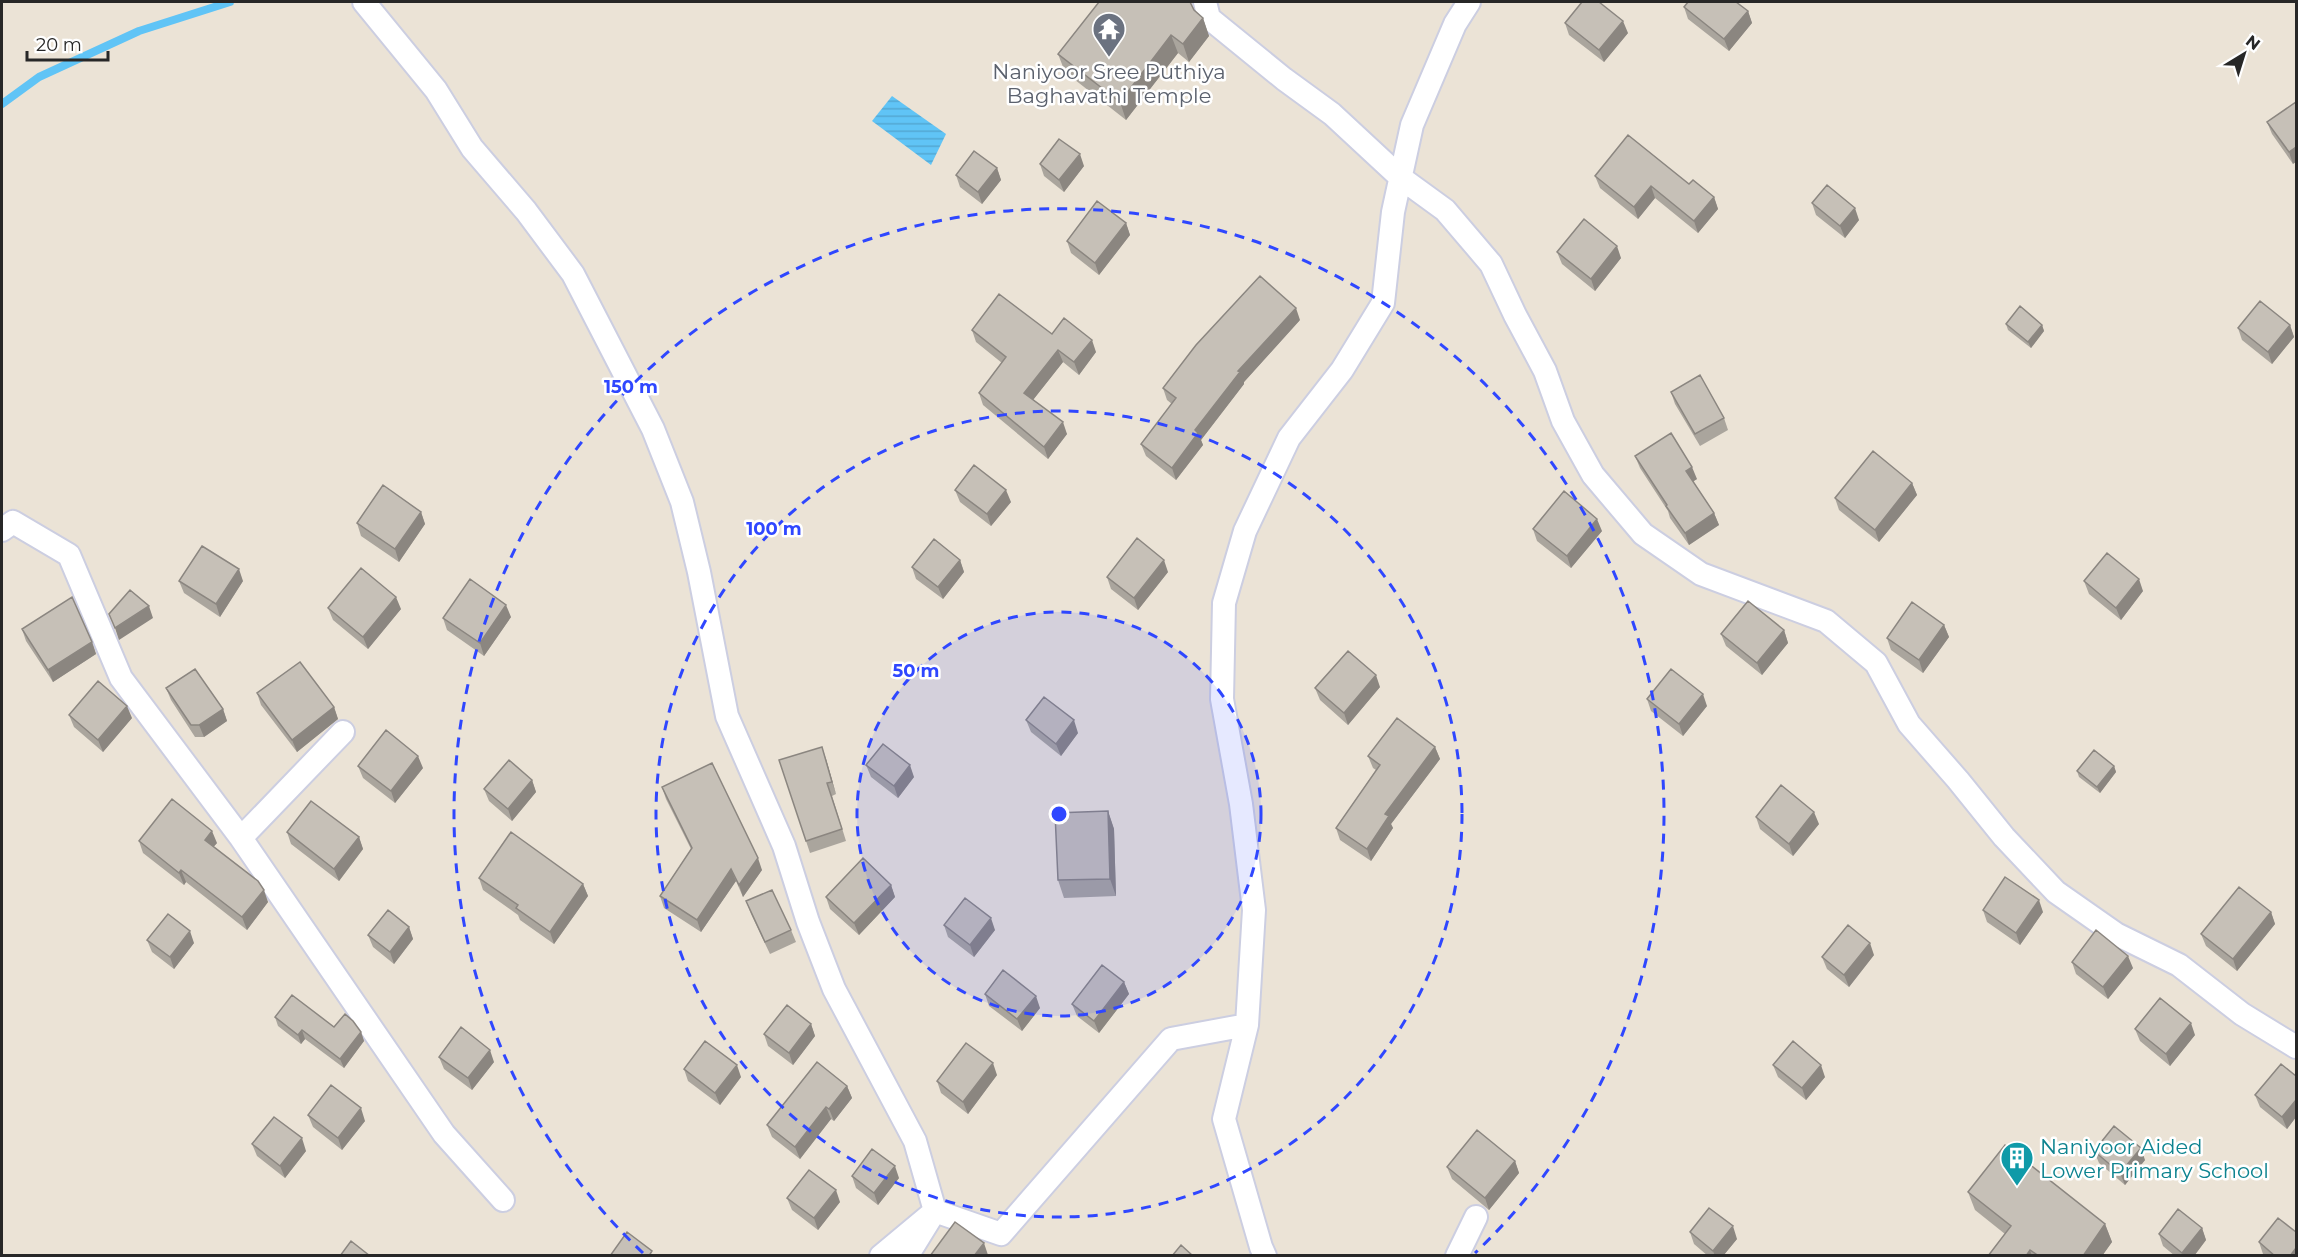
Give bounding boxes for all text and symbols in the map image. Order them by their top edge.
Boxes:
temple icon: Naniyoor Sree Puthiya Baghavathi Temple [1091,11,1127,58]
scale bar [27,24,108,62]
north arrow [2214,24,2274,84]
text: N [2242,31,2264,54]
text: 20 m [36,34,82,56]
place label: Naniyoor Sree Puthiya Baghavathi Temple [992,59,1226,108]
text: 150 m [604,376,658,398]
text: 100 m [746,518,802,540]
text: 50 m [893,660,939,682]
centre of rings [1049,804,1069,824]
place label: Naniyoor Aided Lower Primary School [2040,1134,2269,1183]
building icon: Naniyoor Aided Lower Primary School [1999,1140,2035,1187]

